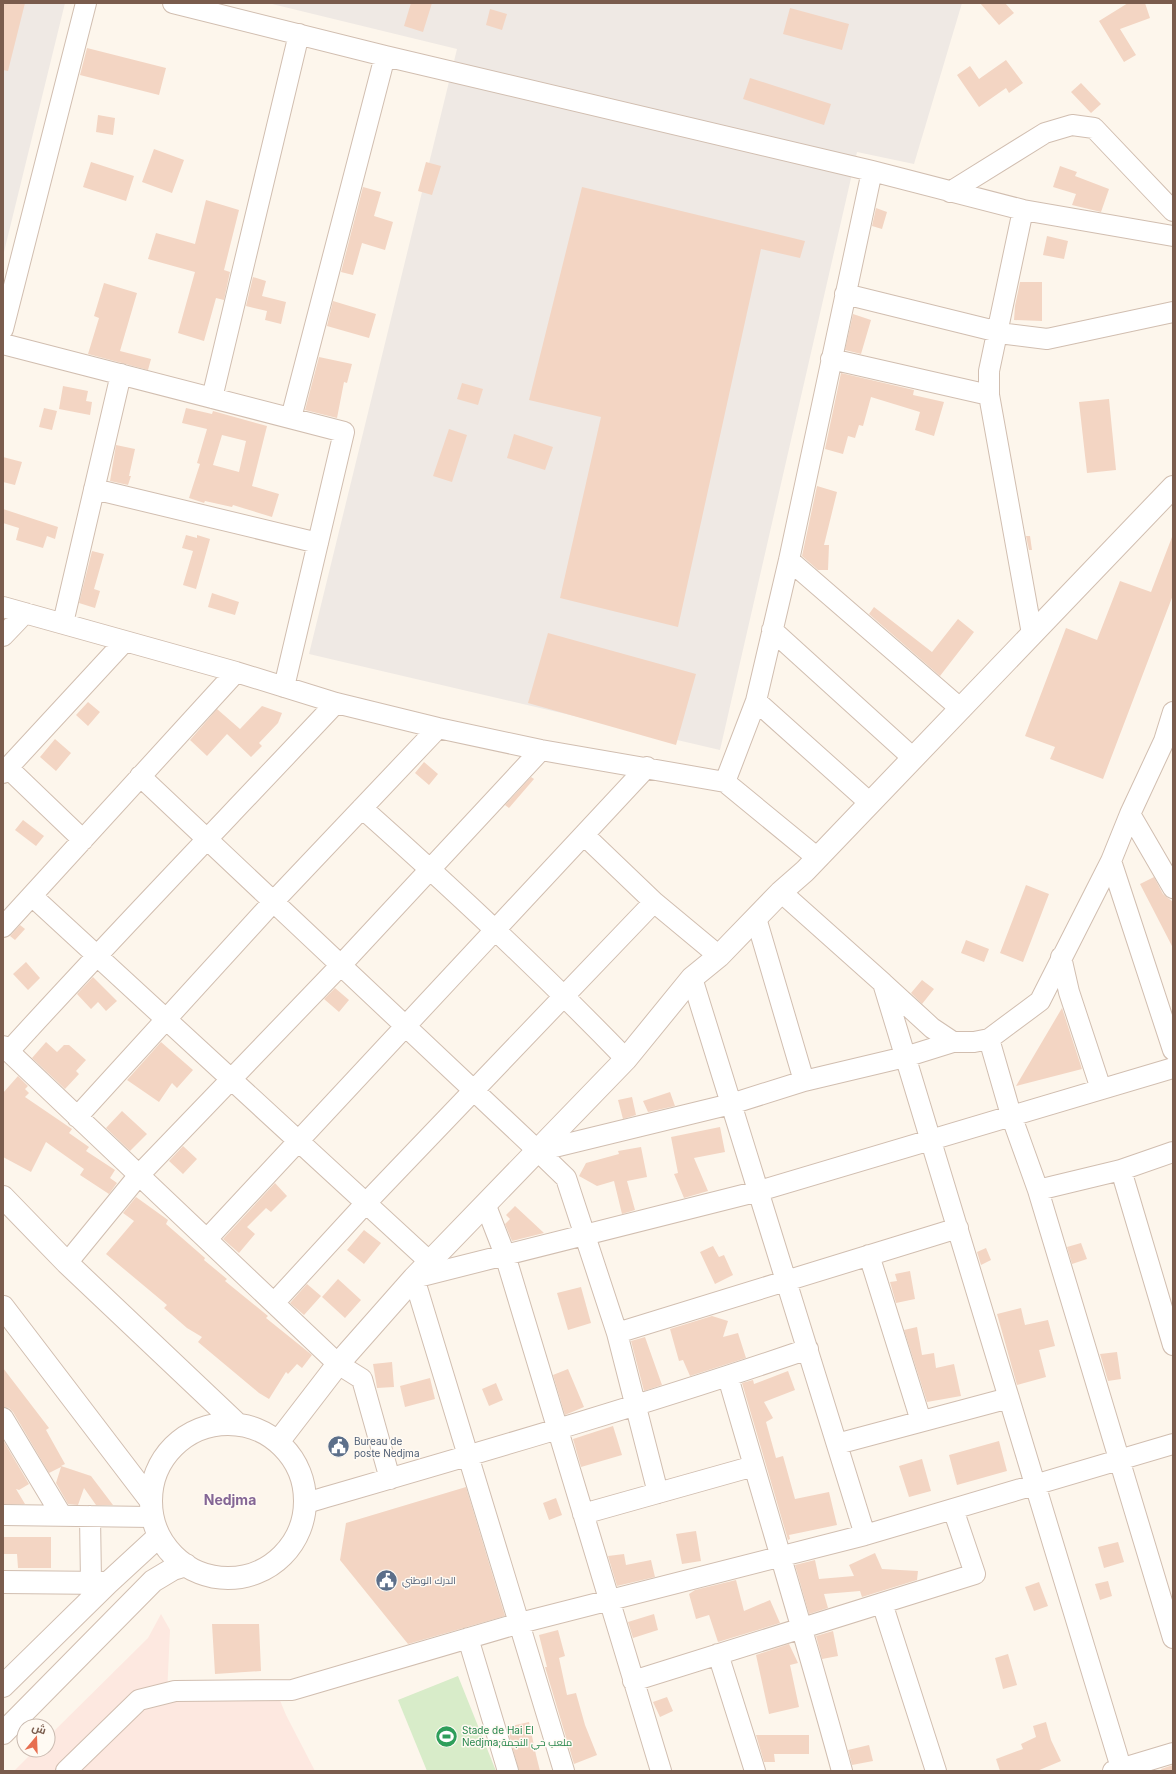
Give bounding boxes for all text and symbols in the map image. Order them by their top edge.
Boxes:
public building icon: Bureau de poste Nedjma [325,1434,351,1460]
place label: Bureau de poste Nedjma [354,1435,420,1459]
district label: Nedjma [204,1491,256,1508]
public building icon: الدرك الوطني [373,1567,399,1593]
place label: الدرك الوطني [402,1574,456,1588]
north arrow [16,1718,56,1758]
text: ش [30,1720,48,1737]
sports icon: Stade de Hai El Nedjma;ملعب حي النجمة [434,1723,460,1749]
place label: Stade de Hai El Nedjma;ملعب حي النجمة [462,1724,572,1750]

